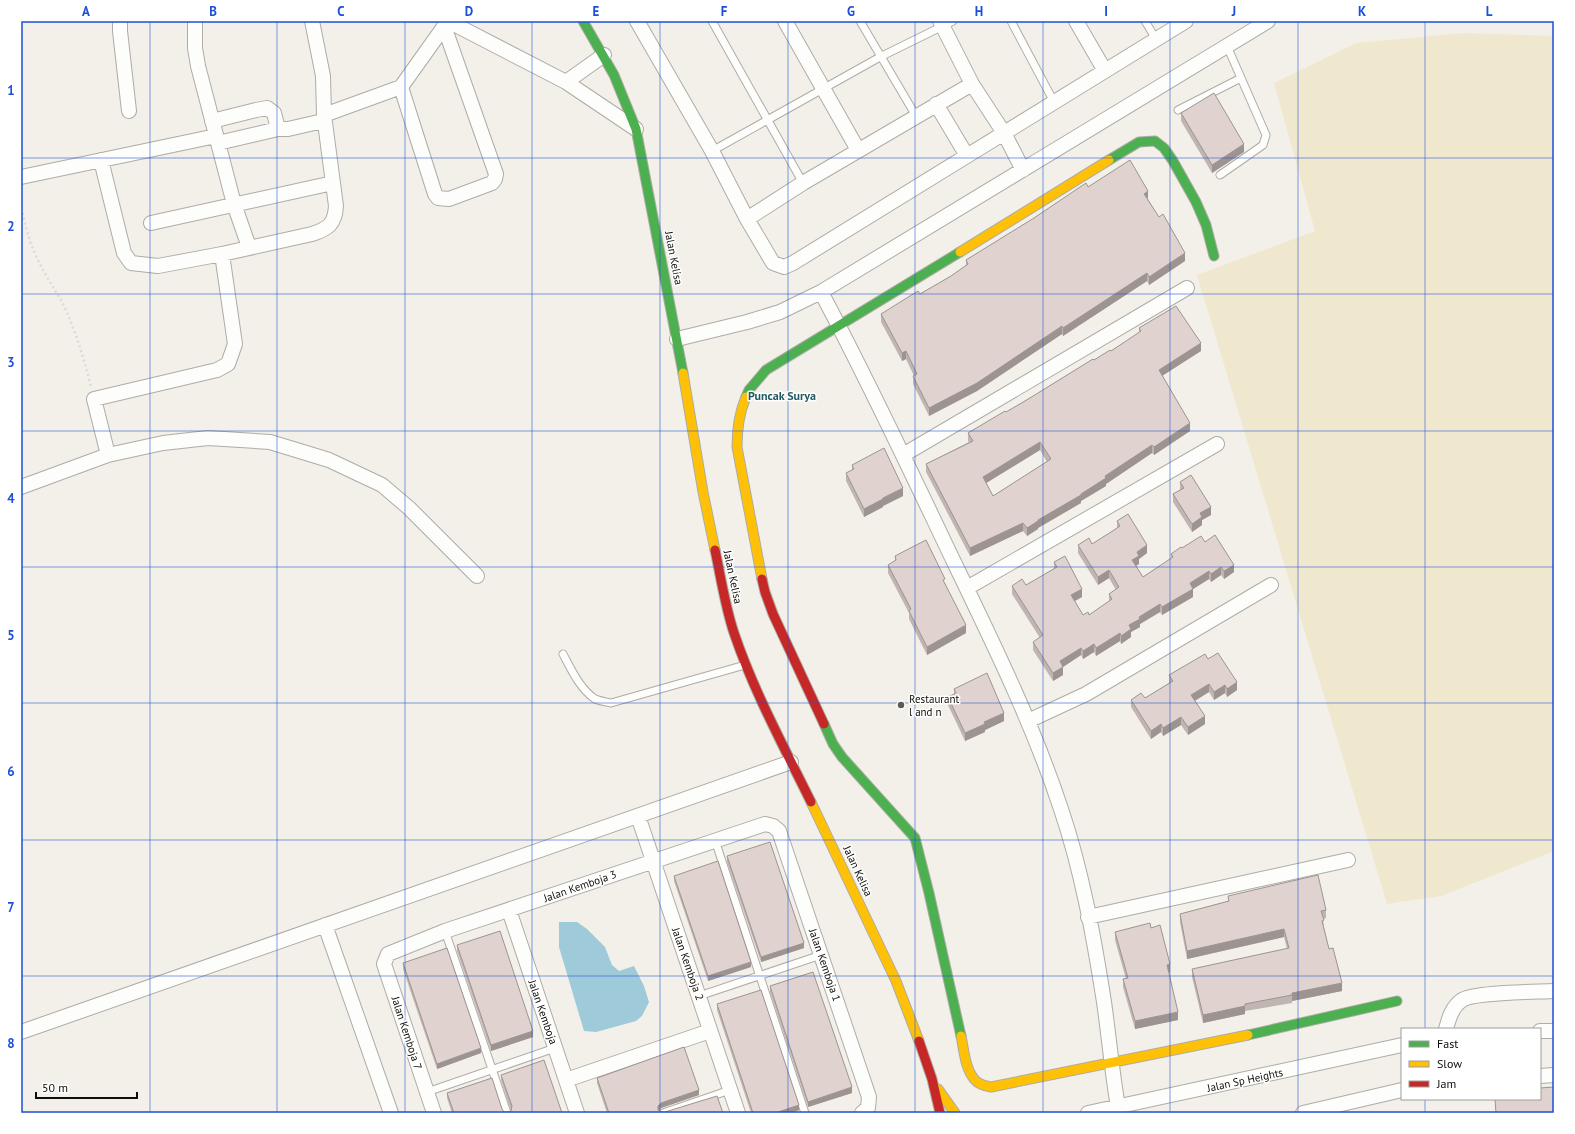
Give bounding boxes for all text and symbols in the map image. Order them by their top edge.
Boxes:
text: A [82,3,90,20]
text: B [209,3,217,20]
text: C [337,3,345,20]
text: D [465,3,473,20]
text: E [593,3,600,20]
text: F [721,3,728,20]
text: G [847,3,855,20]
text: H [975,3,983,20]
text: I [1104,3,1108,20]
text: J [1231,3,1236,20]
text: K [1358,3,1366,20]
text: L [1486,3,1493,20]
text: 1 [7,82,15,99]
text: 2 [7,218,15,235]
street label: Jalan Kelisa [662,229,686,286]
text: 3 [7,354,15,371]
district label: Puncak Surya [748,388,816,403]
text: 4 [7,490,15,507]
street label: Jalan Kelisa [720,548,745,605]
text: 5 [7,627,15,644]
place label: Restaurant l and n [909,692,960,719]
marker: Restaurant l and n [896,700,906,710]
text: 6 [7,763,15,780]
street label: Jalan Kelisa [840,843,876,899]
street label: Jalan Kemboja 3 [541,867,618,905]
text: 7 [7,899,15,916]
street label: Jalan Kemboja 2 [669,925,707,1002]
street label: Jalan Kemboja 1 [806,926,844,1003]
street label: Jalan Kemboja [525,977,561,1046]
street label: Jalan Kemboja 7 [388,994,425,1071]
legend [1401,1028,1541,1100]
text: 8 [7,1035,15,1052]
text: Fast [1437,1036,1458,1051]
text: Slow [1437,1056,1462,1071]
street label: Jalan Sp Heights [1205,1065,1285,1095]
scale bar [36,1074,137,1100]
text: Jam [1436,1076,1456,1091]
text: 50 m [42,1080,68,1095]

